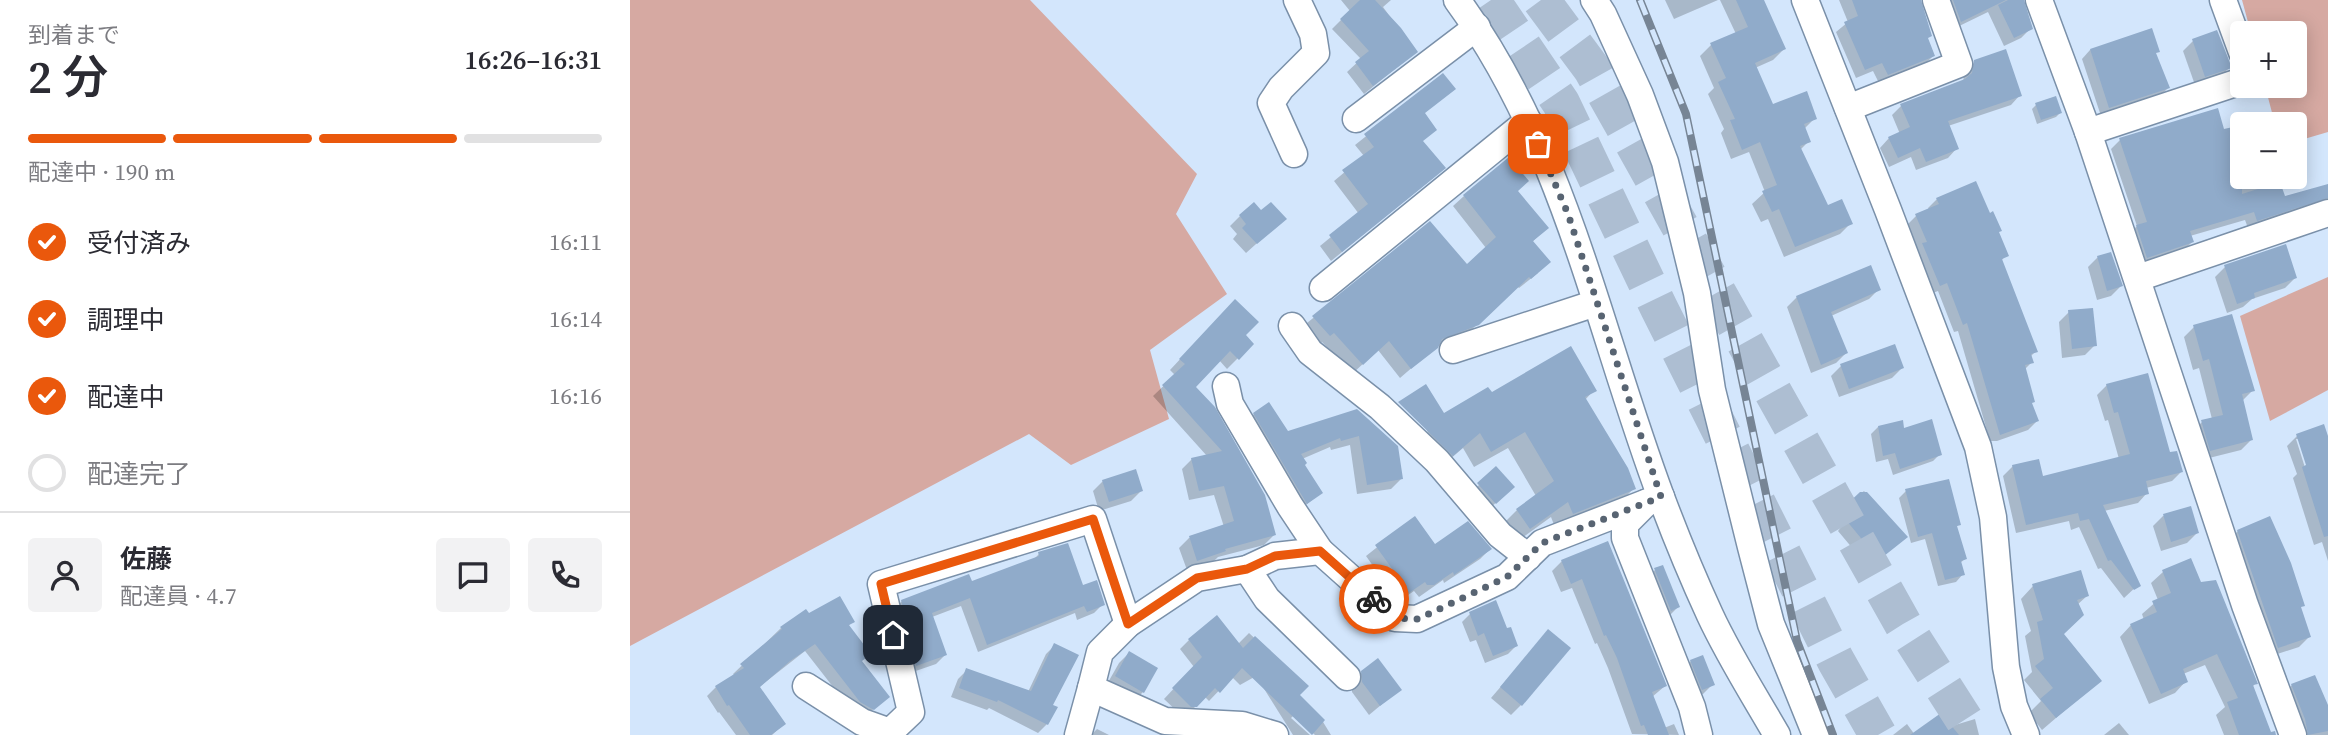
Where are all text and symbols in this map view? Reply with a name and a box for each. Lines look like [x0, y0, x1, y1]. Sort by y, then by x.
text: 到着まで [28, 19, 120, 51]
map controls [2230, 21, 2307, 189]
button: + [2230, 21, 2307, 98]
text: 16:26–16:31 [465, 42, 602, 78]
text: 2 分 [28, 45, 108, 108]
button: − [2230, 112, 2307, 189]
pin [1508, 114, 1568, 174]
icon: bag [1519, 125, 1557, 163]
text: 配達中 · 190 m [28, 156, 175, 188]
icon: check [28, 223, 66, 261]
text: 受付済み [87, 225, 191, 261]
text: 16:11 [549, 226, 602, 258]
icon: check [28, 300, 66, 338]
text: 調理中 [87, 302, 165, 338]
text: 16:14 [549, 303, 602, 335]
icon: check [28, 377, 66, 415]
text: 配達中 [87, 379, 165, 415]
text: 16:16 [549, 380, 602, 412]
text: 配達完了 [87, 456, 191, 492]
button: person [28, 538, 102, 612]
button: chat [436, 538, 510, 612]
button: phone [528, 538, 602, 612]
text: 佐藤 [120, 541, 172, 577]
courier [1339, 564, 1409, 634]
text: 配達員 · 4.7 [120, 580, 237, 612]
icon: bike [1355, 580, 1393, 618]
pin [863, 605, 923, 665]
icon: home [874, 616, 912, 654]

